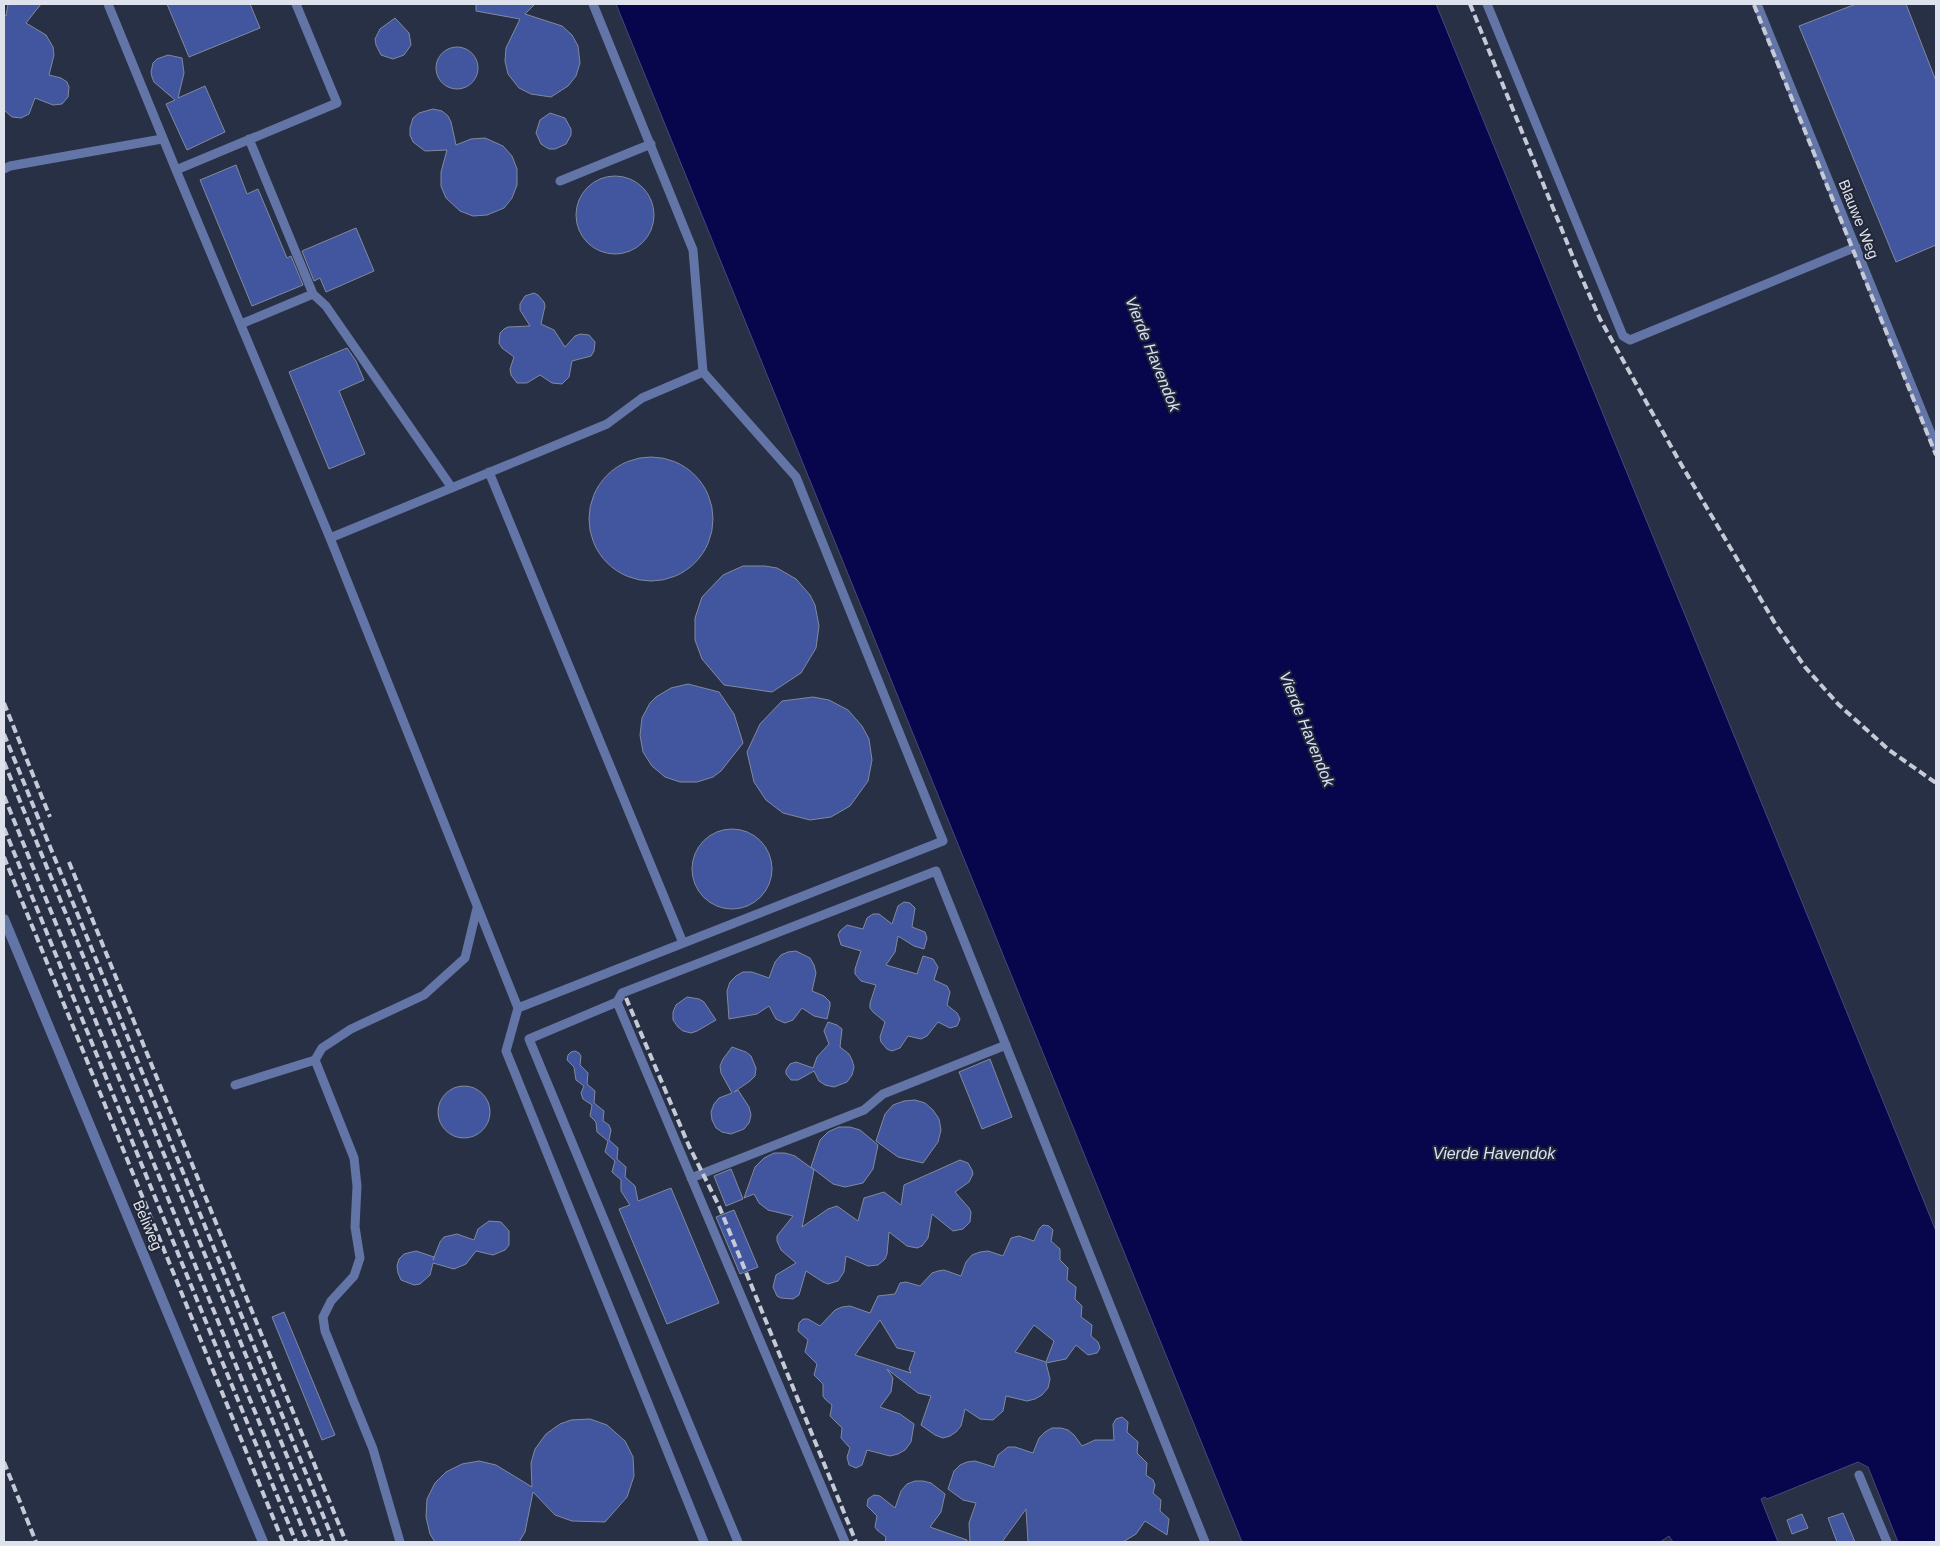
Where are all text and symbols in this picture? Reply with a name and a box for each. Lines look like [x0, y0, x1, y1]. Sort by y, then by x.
street label: Blauwe Weg [1835, 177, 1883, 261]
water label: Vierde Havendok [1122, 294, 1184, 415]
water label: Vierde Havendok [1276, 669, 1338, 790]
water label: Vierde Havendok [1433, 1145, 1556, 1162]
street label: Beliweg [130, 1198, 166, 1252]

